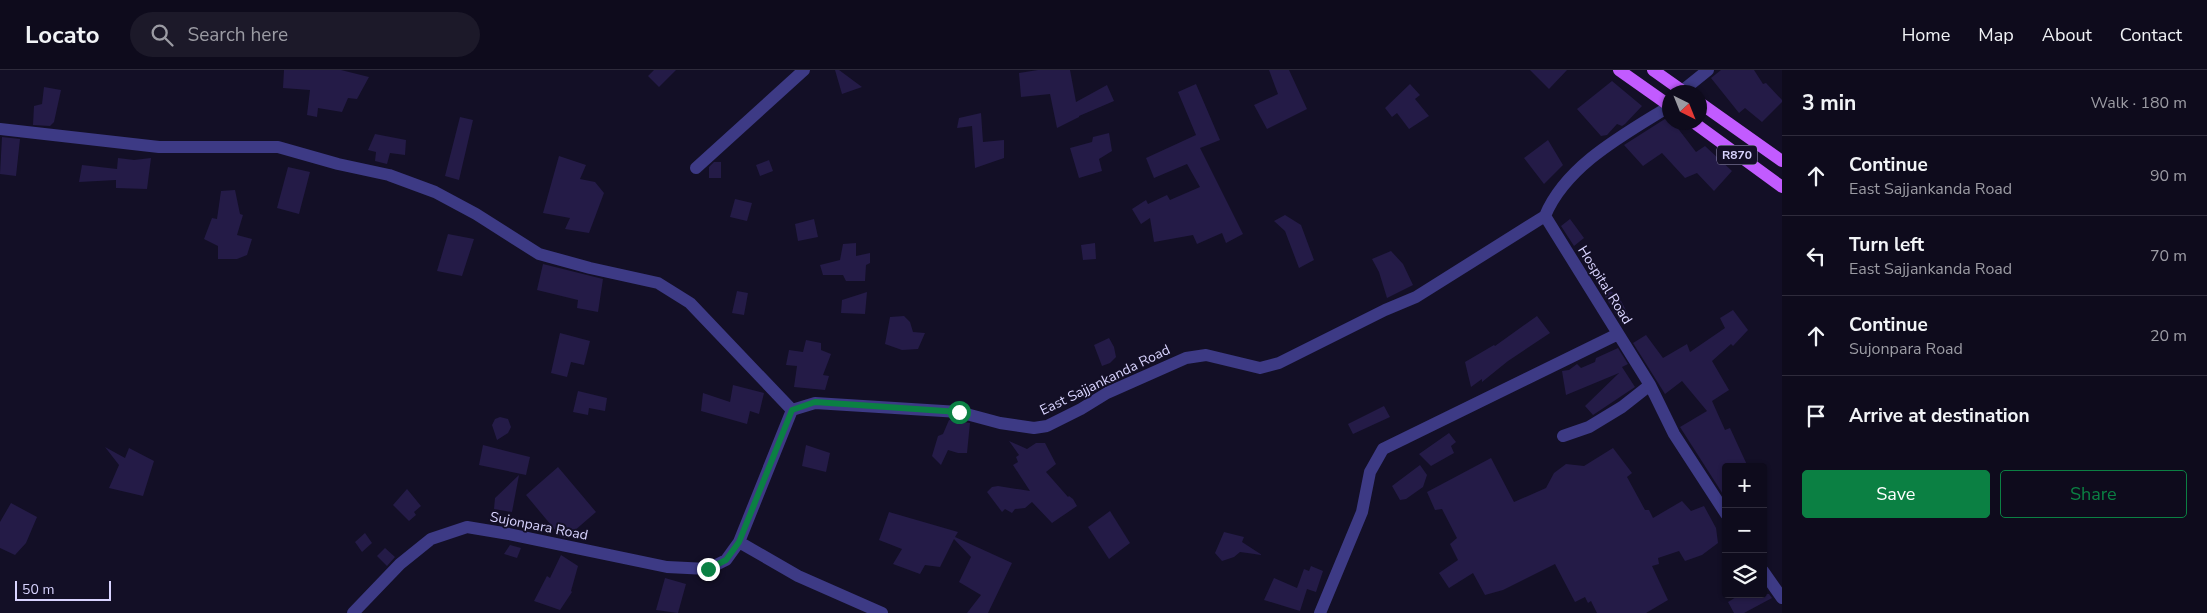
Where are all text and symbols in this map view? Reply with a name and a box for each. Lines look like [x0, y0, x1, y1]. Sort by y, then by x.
search box [130, 12, 480, 57]
text: Locato [25, 19, 100, 51]
icon: search [148, 21, 176, 49]
text: Search here [188, 22, 288, 48]
text: Home [1902, 23, 1950, 47]
text: Map [1978, 23, 2014, 47]
text: About [2042, 23, 2092, 47]
text: Contact [2120, 23, 2182, 47]
north arrow [1662, 85, 1707, 130]
text: 3 min [1802, 89, 1856, 117]
text: Walk · 180 m [2091, 92, 2187, 114]
road number: R870 [1717, 146, 1757, 164]
text: Continue [1849, 152, 1928, 178]
icon: ahead [1802, 162, 1830, 190]
text: 90 m [2150, 165, 2187, 187]
text: East Sajjankanda Road [1849, 178, 2012, 200]
text: Turn left [1849, 232, 1924, 258]
street label: Hospital Road [1573, 242, 1637, 328]
icon: left [1802, 242, 1830, 270]
text: 70 m [2150, 245, 2187, 267]
text: East Sajjankanda Road [1849, 258, 2012, 280]
text: Continue [1849, 312, 1928, 338]
icon: ahead [1802, 322, 1830, 350]
text: 20 m [2150, 325, 2187, 347]
text: Sujonpara Road [1849, 338, 1963, 360]
street label: East Sajjankanda Road [1037, 340, 1173, 420]
route start [948, 401, 971, 424]
icon: arrive [1802, 402, 1830, 430]
text: Arrive at destination [1849, 403, 2030, 429]
map controls [1722, 463, 1767, 598]
button: + [1722, 463, 1767, 508]
button: Save [1802, 470, 1990, 518]
button: Share [2000, 470, 2187, 518]
street label: Sujonpara Road [488, 507, 590, 545]
button: − [1722, 508, 1767, 553]
button: layers [1722, 553, 1767, 598]
route end [697, 558, 720, 581]
scale bar [15, 578, 111, 601]
text: 50 m [22, 580, 54, 599]

